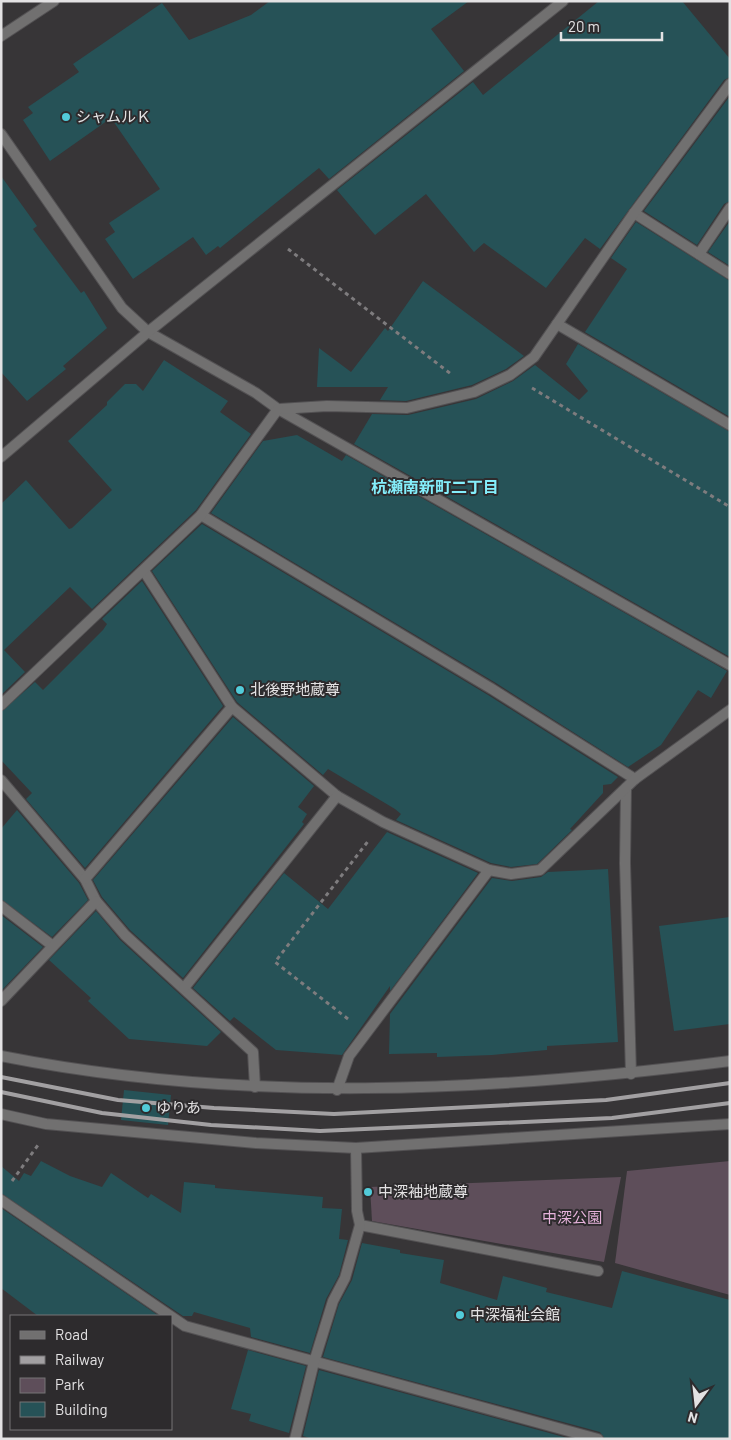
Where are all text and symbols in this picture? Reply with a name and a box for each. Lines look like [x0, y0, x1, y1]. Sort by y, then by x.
scale bar [561, 10, 662, 42]
text: 20 m [568, 17, 600, 35]
place label: シャムルＫ [76, 107, 151, 125]
marker: シャムルＫ [60, 111, 72, 123]
district label: 杭瀬南新町二丁目 [371, 477, 499, 496]
place label: 北後野地蔵尊 [250, 680, 340, 698]
marker: 北後野地蔵尊 [234, 684, 246, 696]
place label: ゆりあ [156, 1098, 201, 1116]
marker: ゆりあ [140, 1102, 152, 1114]
place label: 中深袖地蔵尊 [378, 1182, 468, 1200]
marker: 中深袖地蔵尊 [362, 1186, 374, 1198]
park label: 中深公園 [542, 1208, 602, 1226]
place label: 中深福祉会館 [470, 1305, 560, 1323]
marker: 中深福祉会館 [454, 1309, 466, 1321]
legend [10, 1315, 172, 1430]
text: Road [55, 1325, 88, 1343]
text: Railway [55, 1350, 104, 1368]
text: Park [55, 1375, 85, 1393]
north arrow [671, 1380, 721, 1430]
text: Building [55, 1400, 108, 1418]
text: N [686, 1409, 699, 1427]

